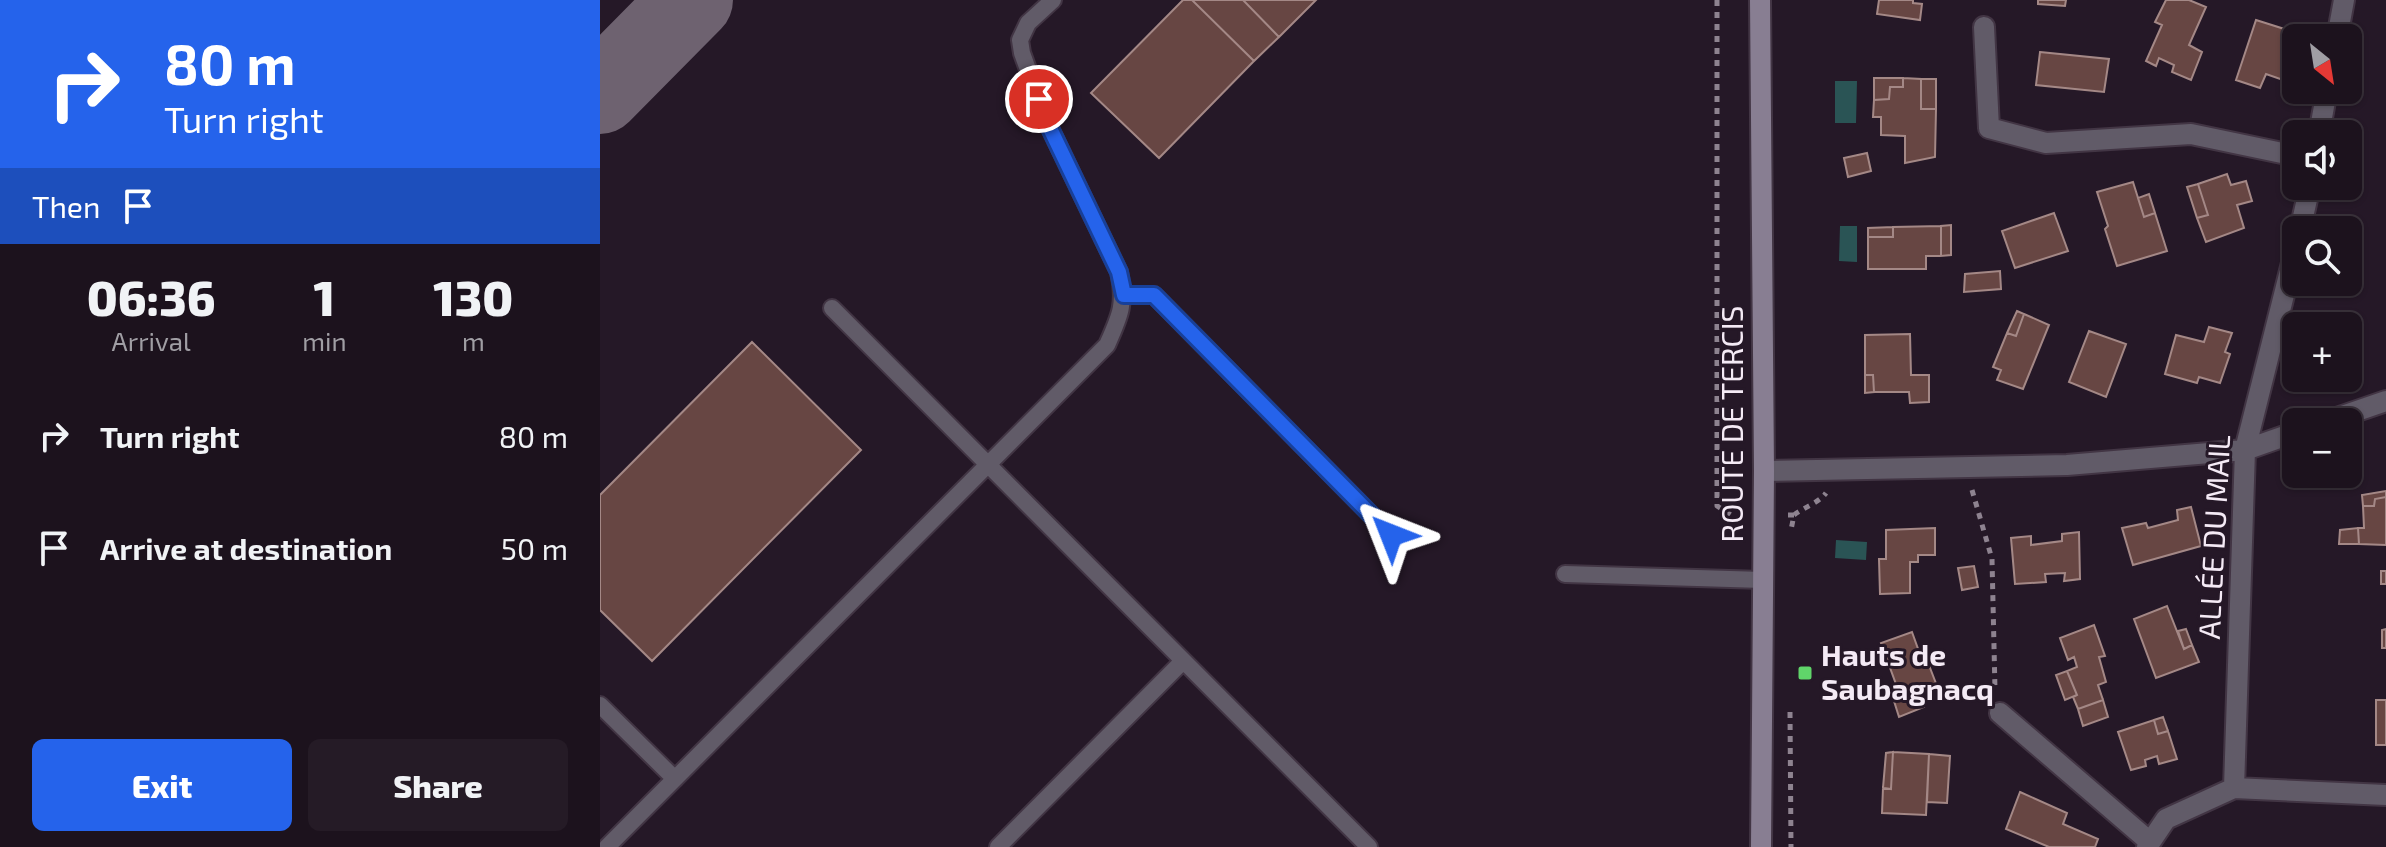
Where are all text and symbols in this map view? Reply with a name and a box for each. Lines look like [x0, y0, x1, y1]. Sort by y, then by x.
north arrow [2282, 24, 2362, 104]
map controls [2282, 24, 2362, 488]
text: 80 m [164, 29, 296, 96]
icon: right [32, 32, 136, 136]
pin [1005, 65, 1073, 133]
icon: arrive [1017, 77, 1061, 121]
text: Turn right [164, 97, 324, 140]
button: sound [2282, 120, 2362, 200]
icon: arrive [116, 184, 160, 228]
text: Then [32, 188, 100, 224]
button: search [2282, 216, 2362, 296]
text: 06:36 [87, 268, 216, 326]
text: 1 [314, 268, 335, 326]
text: 130 [433, 268, 513, 326]
street label: ROUTE DE TERCIS [1713, 306, 1749, 542]
button: + [2282, 312, 2362, 392]
text: Arrival [112, 325, 191, 356]
text: min [302, 325, 347, 356]
text: m [462, 325, 485, 356]
button: − [2282, 408, 2362, 488]
icon: right [32, 414, 76, 458]
text: Turn right [100, 418, 240, 454]
text: 80 m [499, 418, 568, 454]
street label: ALLÉE DU MAIL [2190, 434, 2236, 640]
position arrow [1349, 493, 1433, 577]
icon: arrive [32, 526, 76, 570]
text: Arrive at destination [100, 530, 392, 566]
text: 50 m [501, 530, 568, 566]
place label: Hauts de Saubagnacq [1821, 636, 1994, 706]
marker: Hauts de Saubagnacq [1796, 664, 1814, 682]
button: Exit [32, 739, 292, 831]
button: Share [308, 739, 568, 831]

